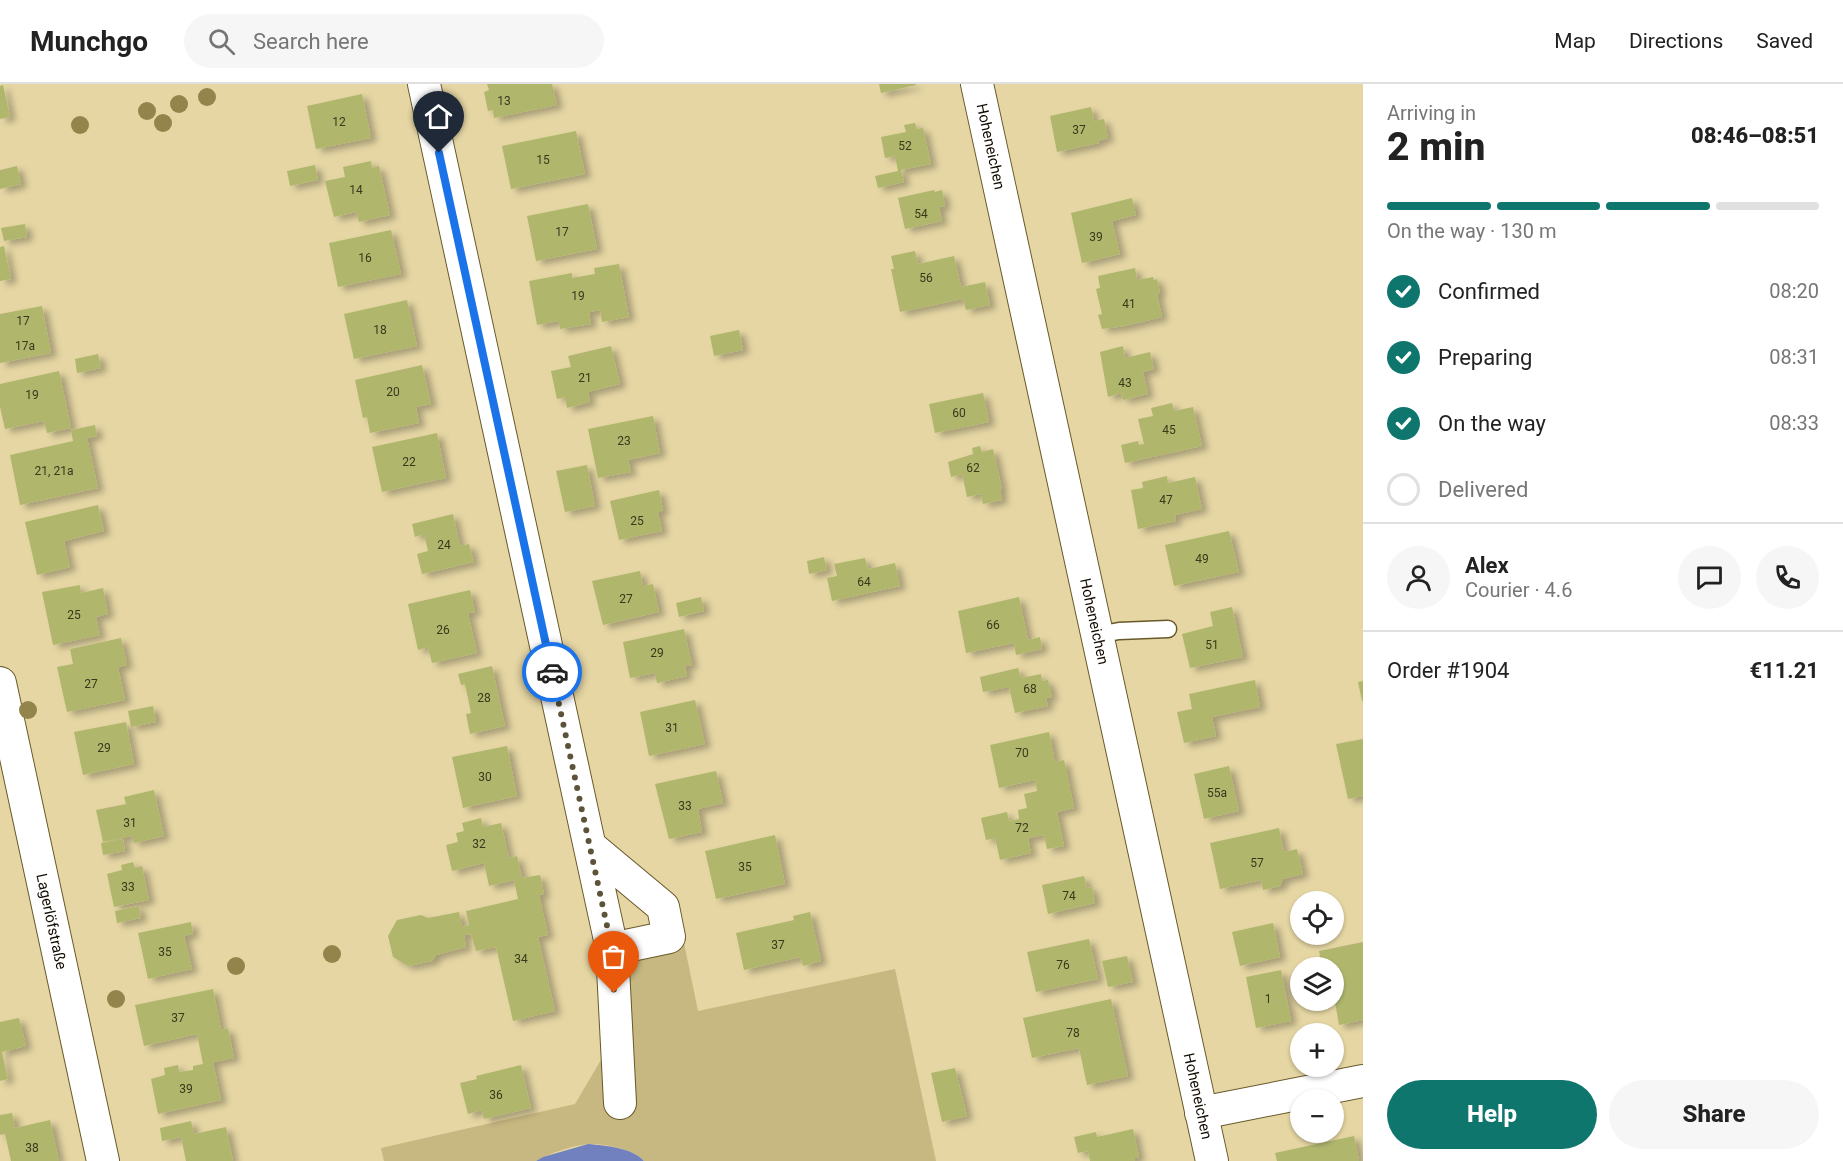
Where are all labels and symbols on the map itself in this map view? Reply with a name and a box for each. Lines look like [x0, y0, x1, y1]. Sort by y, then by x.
pin [413, 91, 464, 153]
house number: 13 [497, 94, 511, 108]
street label: Hoheneichen [972, 102, 1009, 191]
house number: 12 [332, 115, 346, 129]
house number: 37 [1072, 123, 1086, 137]
house number: 52 [898, 139, 912, 153]
house number: 15 [536, 153, 550, 167]
house number: 14 [349, 183, 363, 197]
house number: 54 [914, 207, 928, 221]
house number: 17 [555, 225, 569, 239]
house number: 39 [1089, 230, 1103, 244]
house number: 16 [358, 251, 372, 265]
house number: 56 [919, 271, 933, 285]
house number: 19 [571, 289, 585, 303]
house number: 41 [1122, 297, 1136, 311]
house number: 17 [16, 314, 30, 328]
house number: 18 [373, 323, 387, 337]
house number: 17a [15, 339, 35, 353]
house number: 21 [578, 371, 592, 385]
house number: 43 [1118, 376, 1132, 390]
house number: 20 [386, 385, 400, 399]
house number: 19 [25, 388, 39, 402]
house number: 60 [952, 406, 966, 420]
house number: 45 [1162, 423, 1176, 437]
house number: 23 [617, 434, 631, 448]
house number: 22 [402, 455, 416, 469]
house number: 62 [966, 461, 980, 475]
house number: 21, 21a [35, 464, 73, 478]
house number: 47 [1159, 493, 1173, 507]
house number: 25 [630, 514, 644, 528]
house number: 24 [437, 538, 451, 552]
house number: 49 [1195, 552, 1209, 566]
house number: 64 [857, 575, 871, 589]
street label: Hoheneichen [1076, 577, 1112, 666]
house number: 27 [619, 592, 633, 606]
house number: 25 [67, 608, 81, 622]
house number: 66 [986, 618, 1000, 632]
house number: 26 [436, 623, 450, 637]
house number: 51 [1205, 638, 1219, 652]
courier [522, 642, 582, 702]
house number: 29 [650, 646, 664, 660]
house number: 27 [84, 677, 98, 691]
house number: 68 [1023, 682, 1037, 696]
house number: 28 [477, 691, 491, 705]
house number: 31 [665, 721, 679, 735]
house number: 29 [97, 741, 111, 755]
house number: 70 [1015, 746, 1029, 760]
house number: 30 [478, 770, 492, 784]
house number: 55a [1207, 786, 1227, 800]
house number: 33 [678, 799, 692, 813]
house number: 31 [123, 816, 137, 830]
house number: 72 [1015, 821, 1029, 835]
house number: 32 [472, 837, 486, 851]
house number: 57 [1250, 856, 1264, 870]
house number: 35 [738, 860, 752, 874]
street label: Lagerlöfstraße [32, 872, 70, 971]
house number: 33 [121, 880, 135, 894]
house number: 74 [1062, 889, 1076, 903]
pin [588, 931, 639, 993]
house number: 37 [771, 938, 785, 952]
house number: 35 [158, 945, 172, 959]
house number: 34 [514, 952, 528, 966]
house number: 76 [1056, 958, 1070, 972]
house number: 1 [1265, 992, 1271, 1006]
house number: 37 [171, 1011, 185, 1025]
house number: 78 [1066, 1026, 1080, 1040]
street label: Hoheneichen [1180, 1051, 1216, 1141]
house number: 39 [179, 1082, 193, 1096]
house number: 36 [489, 1088, 503, 1102]
house number: 38 [25, 1141, 39, 1155]

